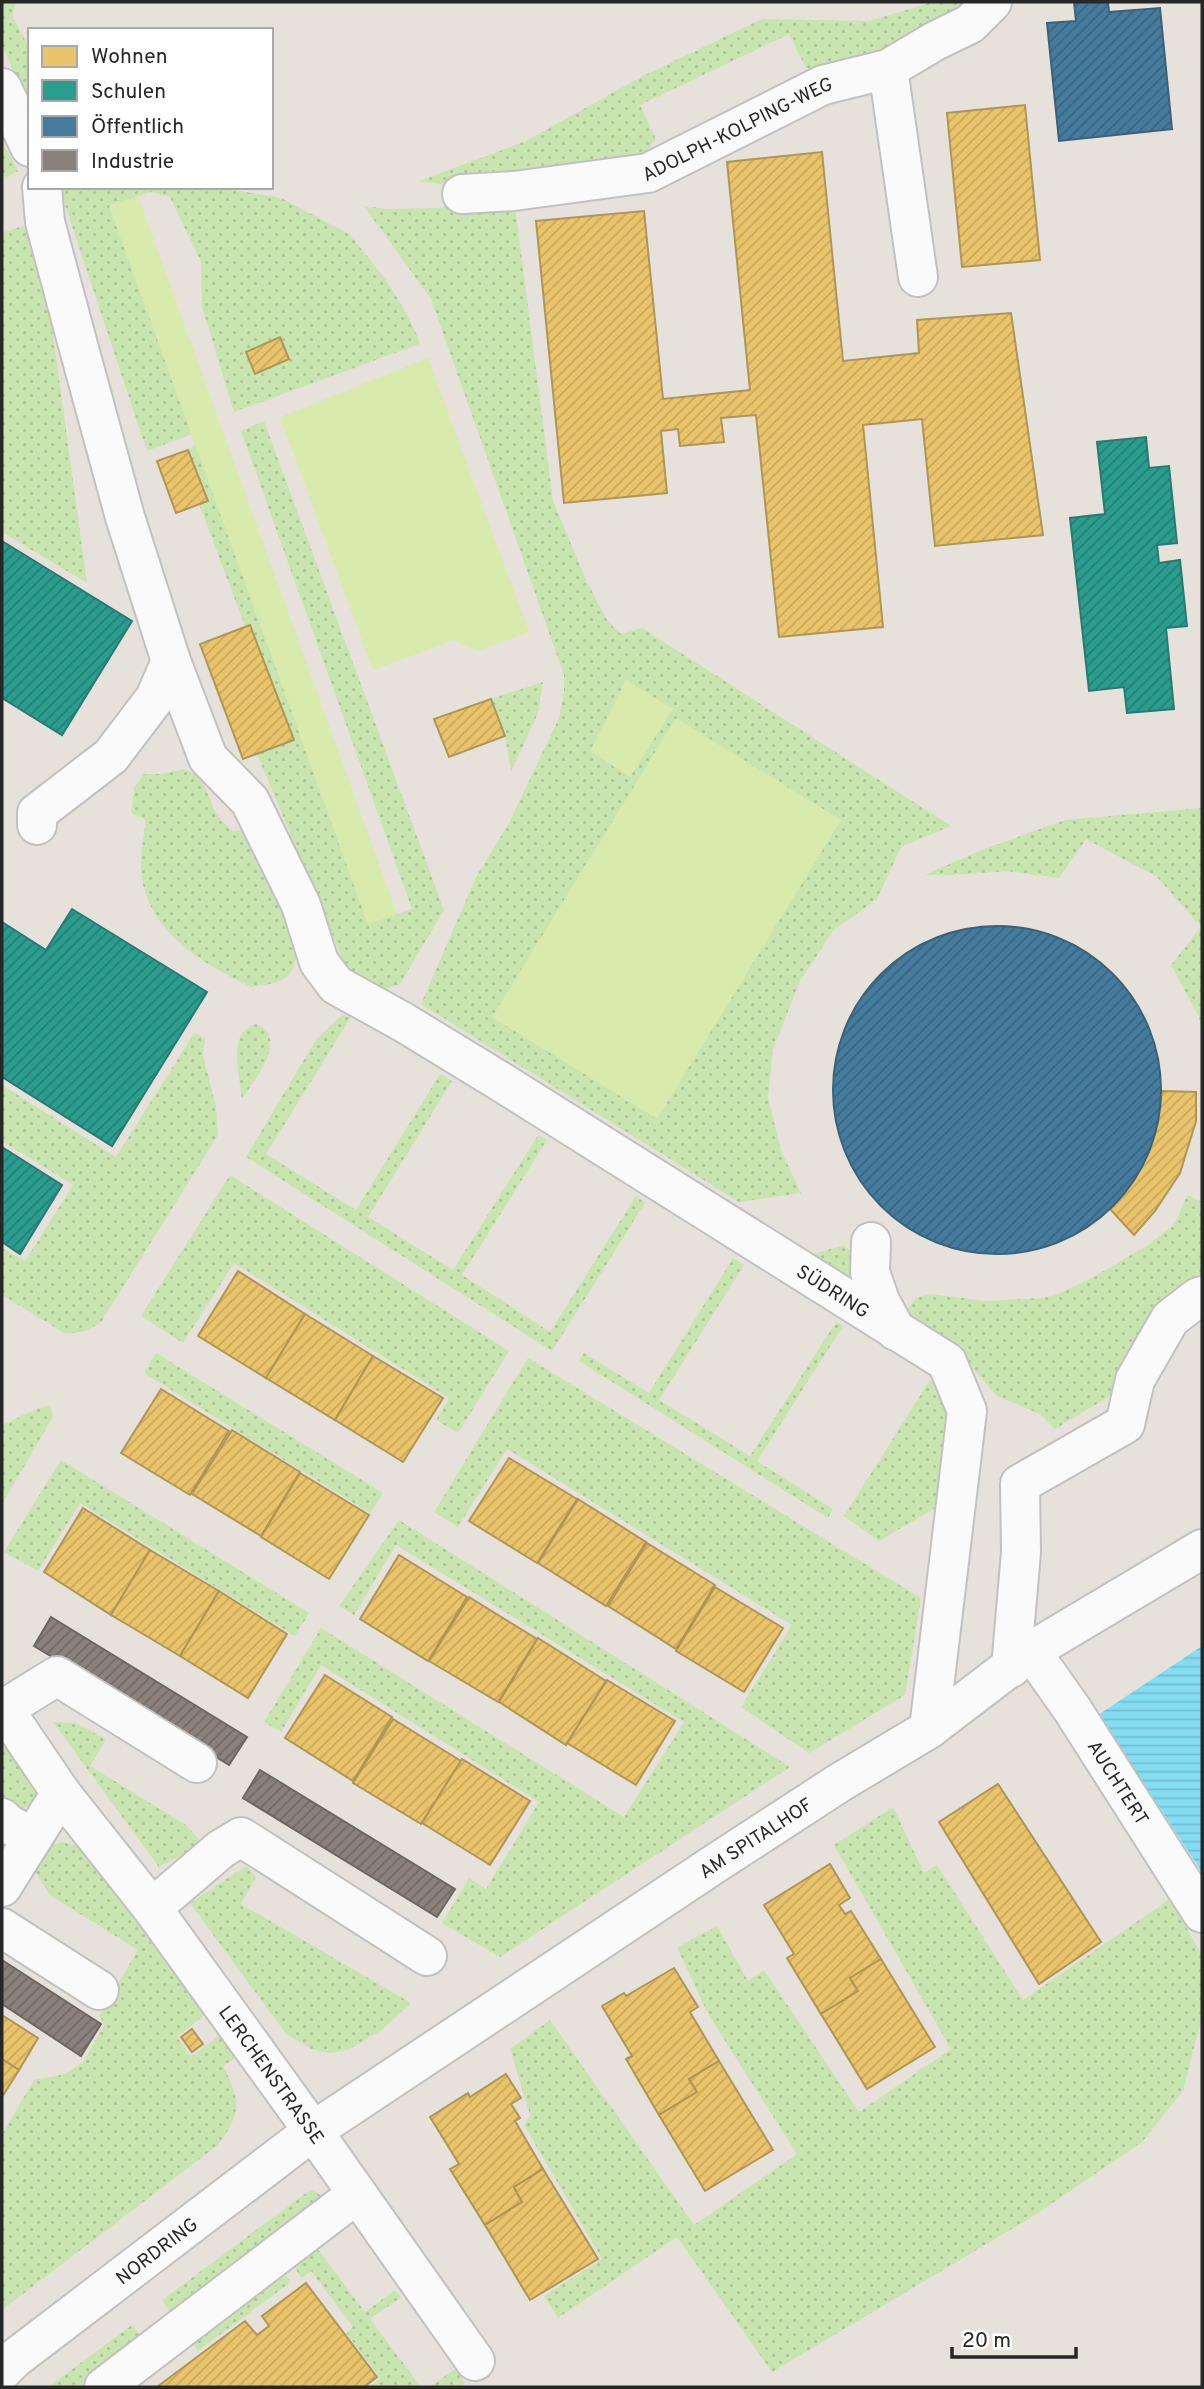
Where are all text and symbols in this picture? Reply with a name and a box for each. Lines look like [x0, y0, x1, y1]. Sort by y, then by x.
legend [28, 28, 273, 189]
text: Wohnen [91, 44, 168, 71]
street label: ADOLPH-KOLPING-WEG [639, 73, 835, 188]
text: Schulen [91, 79, 166, 106]
text: Öffentlich [91, 114, 184, 141]
text: Industrie [91, 149, 174, 176]
street label: SÜDRING [791, 1260, 873, 1324]
street label: AUCHTERT [1081, 1736, 1153, 1830]
street label: AM SPITALHOF [695, 1793, 818, 1885]
street label: LERCHENSTRASSE [212, 2002, 329, 2150]
street label: NORDRING [112, 2213, 203, 2291]
scale bar [952, 2316, 1076, 2360]
text: 20 m [962, 2328, 1011, 2355]

